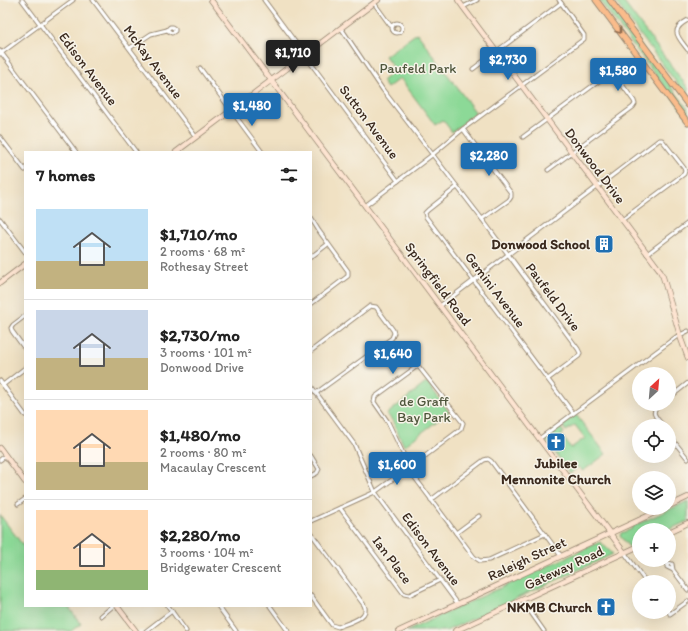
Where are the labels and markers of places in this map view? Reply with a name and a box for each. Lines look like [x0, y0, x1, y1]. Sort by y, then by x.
pin: $1,710 [260, 40, 326, 74]
pin: $2,730 [475, 47, 541, 81]
pin: $1,580 [585, 58, 651, 92]
pin: $1,480 [219, 93, 285, 127]
pin: $2,280 [456, 143, 522, 177]
building icon: Donwood School [593, 233, 615, 255]
place label: Donwood School [491, 236, 591, 253]
pin: $1,640 [360, 341, 426, 375]
church icon: Jubilee Mennonite Church [545, 431, 567, 453]
pin: $1,600 [364, 452, 430, 486]
place label: Jubilee Mennonite Church [501, 455, 612, 488]
church icon: NKMB Church [595, 596, 617, 618]
place label: NKMB Church [507, 599, 592, 616]

